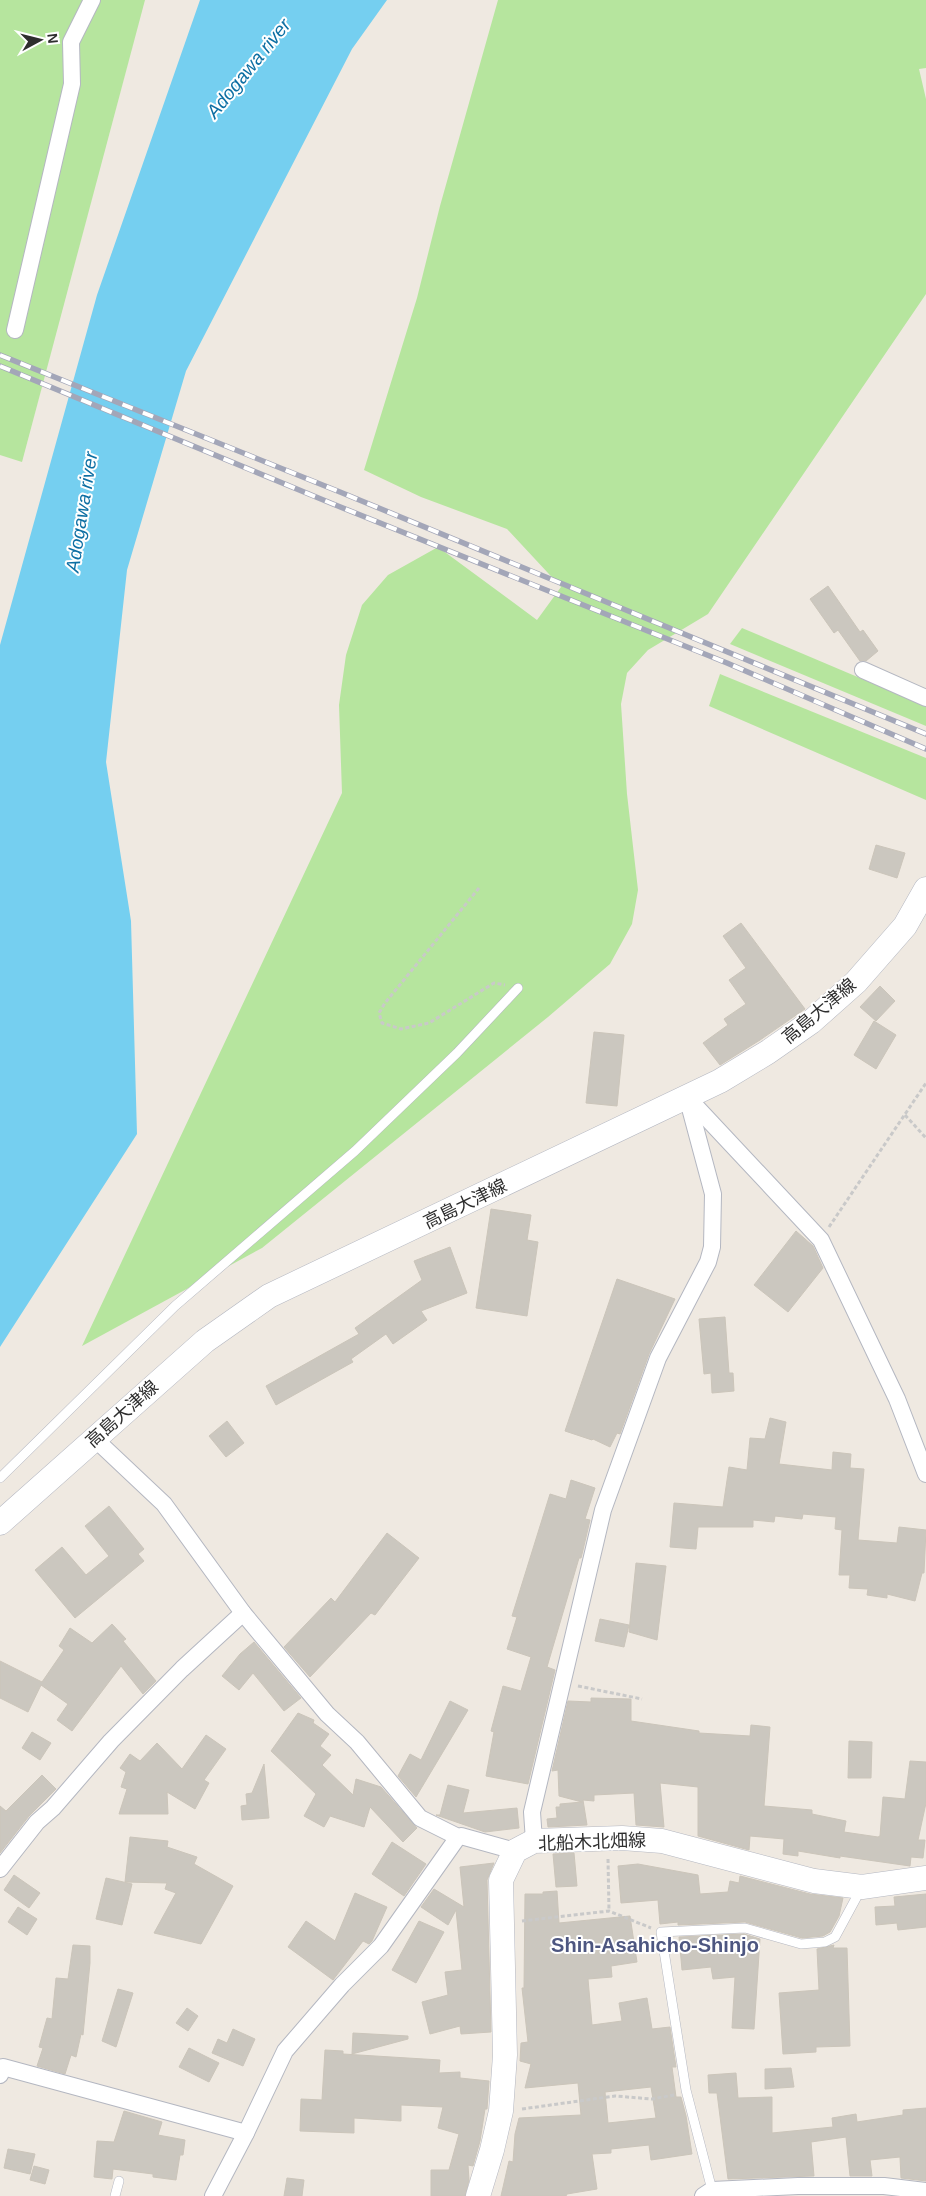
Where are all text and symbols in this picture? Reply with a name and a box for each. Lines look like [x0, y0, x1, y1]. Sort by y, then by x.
water label: Adogawa river [201, 14, 295, 123]
north arrow [15, 15, 65, 65]
text: N [44, 32, 61, 44]
water label: Adogawa river [61, 450, 101, 575]
street label: 高島大津線 [778, 974, 860, 1048]
street label: 高島大津線 [420, 1175, 510, 1233]
street label: 高島大津線 [82, 1376, 162, 1452]
street label: 北船木北畑線 [538, 1830, 646, 1854]
district label: Shin-Asahicho-Shinjo [551, 1934, 759, 1956]

